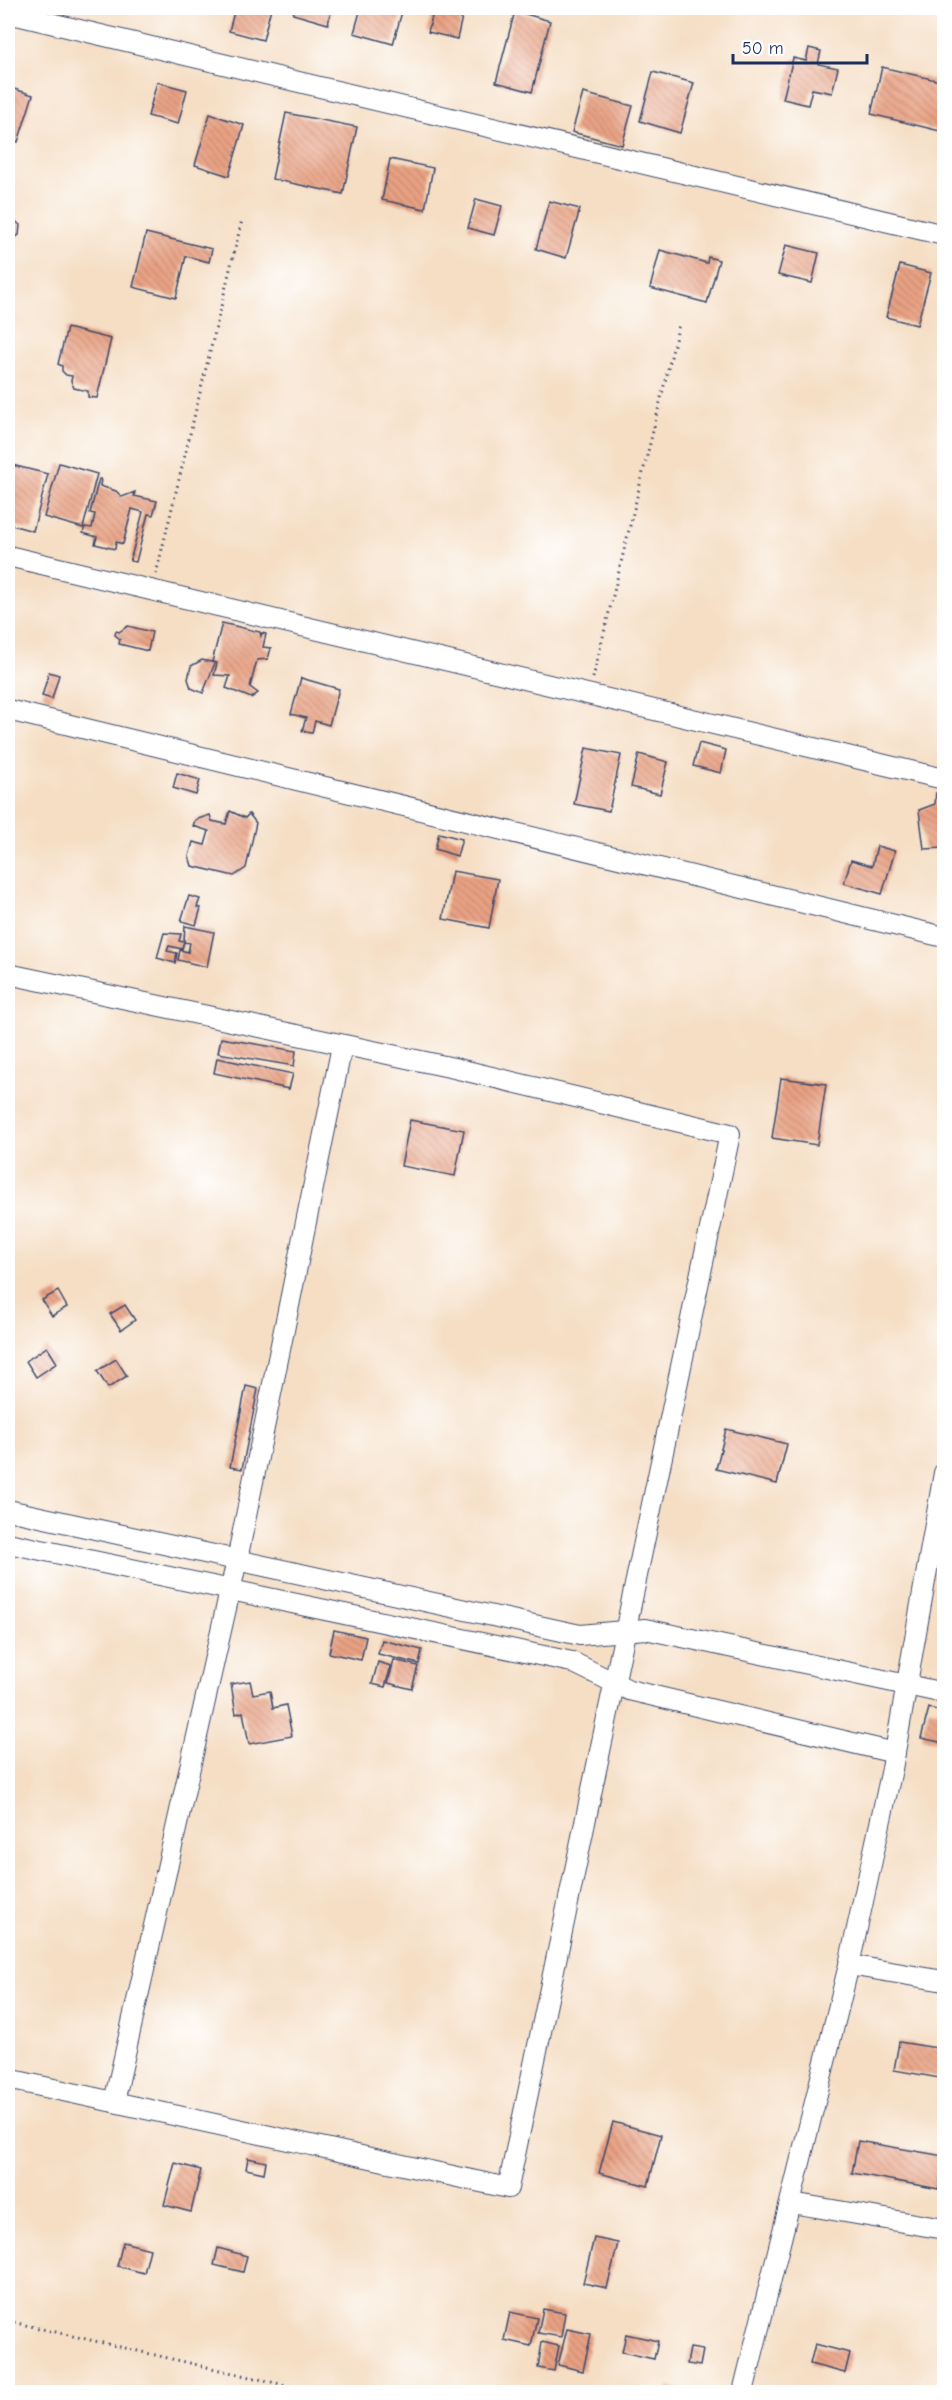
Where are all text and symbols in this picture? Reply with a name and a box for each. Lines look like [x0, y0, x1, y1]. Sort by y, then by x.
scale bar [733, 27, 866, 65]
text: 50 m [742, 38, 784, 59]

